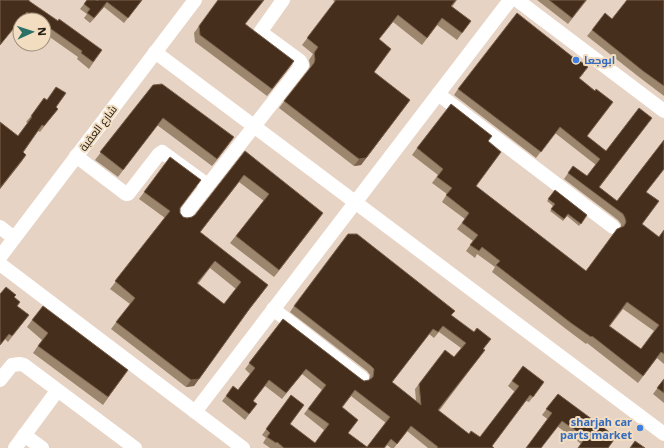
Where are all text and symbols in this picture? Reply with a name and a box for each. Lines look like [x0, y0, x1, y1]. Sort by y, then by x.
north arrow [12, 12, 52, 52]
text: N [35, 27, 50, 36]
place label: ابوجعا [584, 52, 615, 68]
marker: ابوجعا [571, 55, 581, 65]
street label: شارع العقبة [75, 102, 121, 154]
place label: sharjah car parts market [560, 414, 632, 442]
marker: sharjah car parts market [635, 423, 645, 433]

